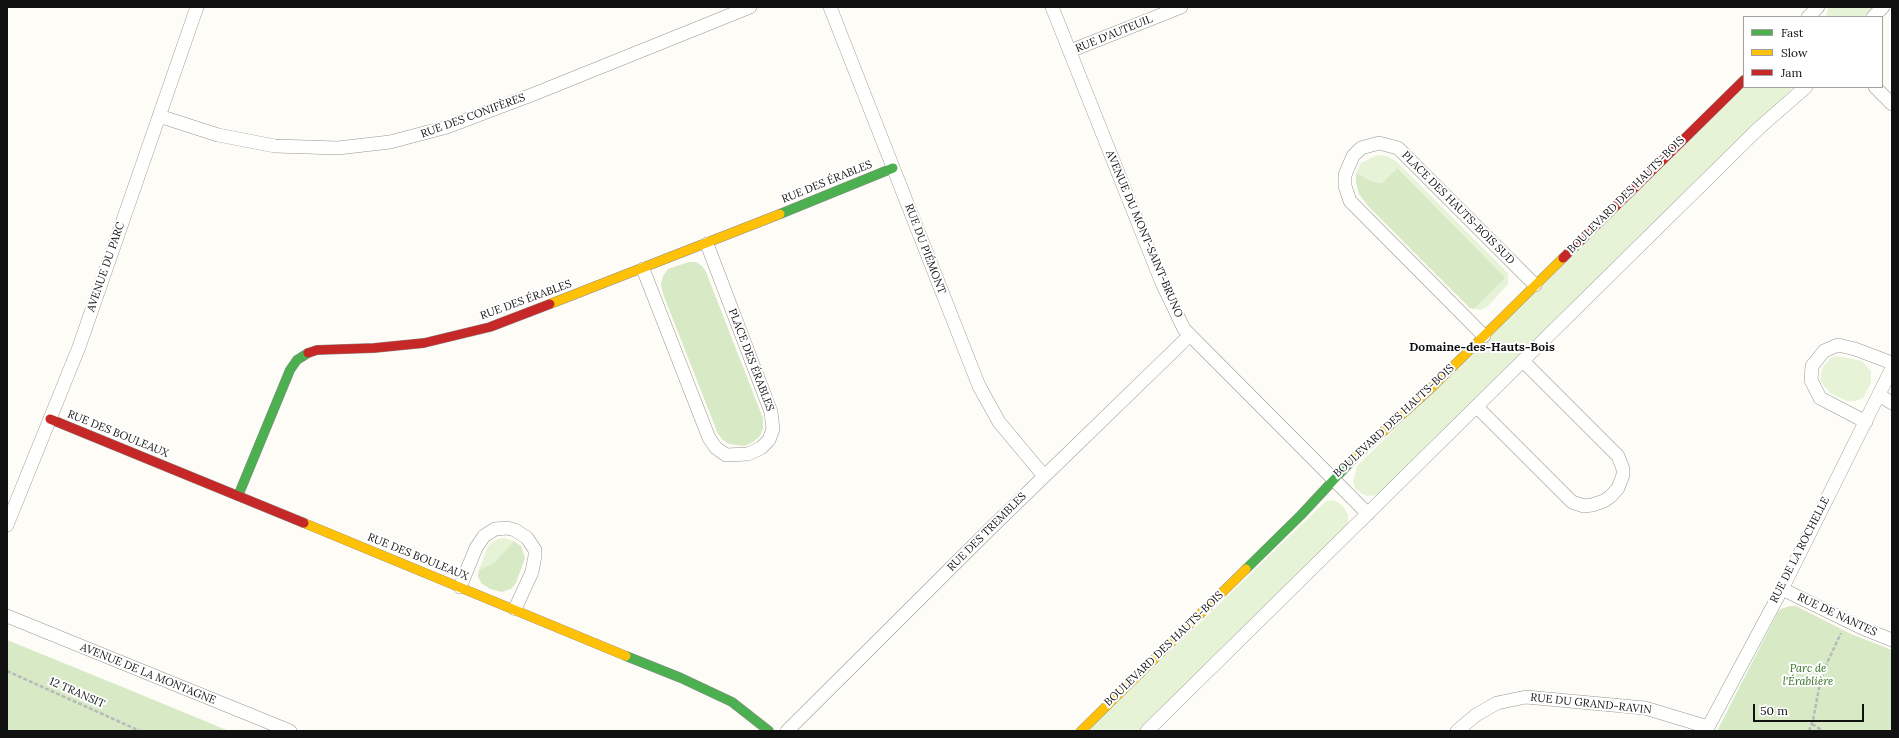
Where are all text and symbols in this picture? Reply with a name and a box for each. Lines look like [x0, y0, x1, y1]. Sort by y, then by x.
street label: RUE D'AUTEUIL [1074, 13, 1154, 55]
legend [1743, 16, 1883, 88]
text: Fast [1781, 25, 1804, 40]
text: Slow [1781, 45, 1808, 60]
text: Jam [1781, 65, 1802, 80]
street label: RUE DES CONIFÈRES [419, 91, 527, 141]
street label: BOULEVARD DES HAUTS-BOIS [1565, 134, 1687, 256]
street label: AVENUE DU MONT-SAINT-BRUNO [1103, 148, 1185, 320]
street label: PLACE DES HAUTS-BOIS SUD [1399, 149, 1517, 267]
street label: RUE DES ÉRABLES [780, 158, 874, 206]
street label: RUE DU PIÉMONT [902, 202, 948, 296]
street label: AVENUE DU PARC [84, 220, 128, 314]
street label: RUE DES ÉRABLES [479, 277, 573, 323]
street label: PLACE DES ÉRABLES [725, 307, 777, 413]
district label: Domaine-des-Hauts-Bois [1409, 341, 1555, 355]
street label: BOULEVARD DES HAUTS-BOIS [1331, 362, 1457, 480]
street label: RUE DES BOULEAUX [65, 408, 171, 460]
street label: RUE DES TREMBLES [945, 490, 1029, 574]
street label: RUE DE LA ROCHELLE [1767, 495, 1833, 605]
street label: RUE DES BOULEAUX [365, 531, 471, 583]
street label: BOULEVARD DES HAUTS-BOIS [1102, 589, 1226, 709]
street label: RUE DE NANTES [1795, 591, 1879, 639]
street label: AVENUE DE LA MONTAGNE [78, 641, 218, 707]
park label: Parc de l'Érablière [1783, 662, 1833, 688]
street label: 12 TRANSIT [47, 675, 107, 711]
street label: RUE DU GRAND-RAVIN [1530, 691, 1652, 717]
scale bar [1755, 696, 1866, 722]
text: 50 m [1760, 703, 1788, 718]

